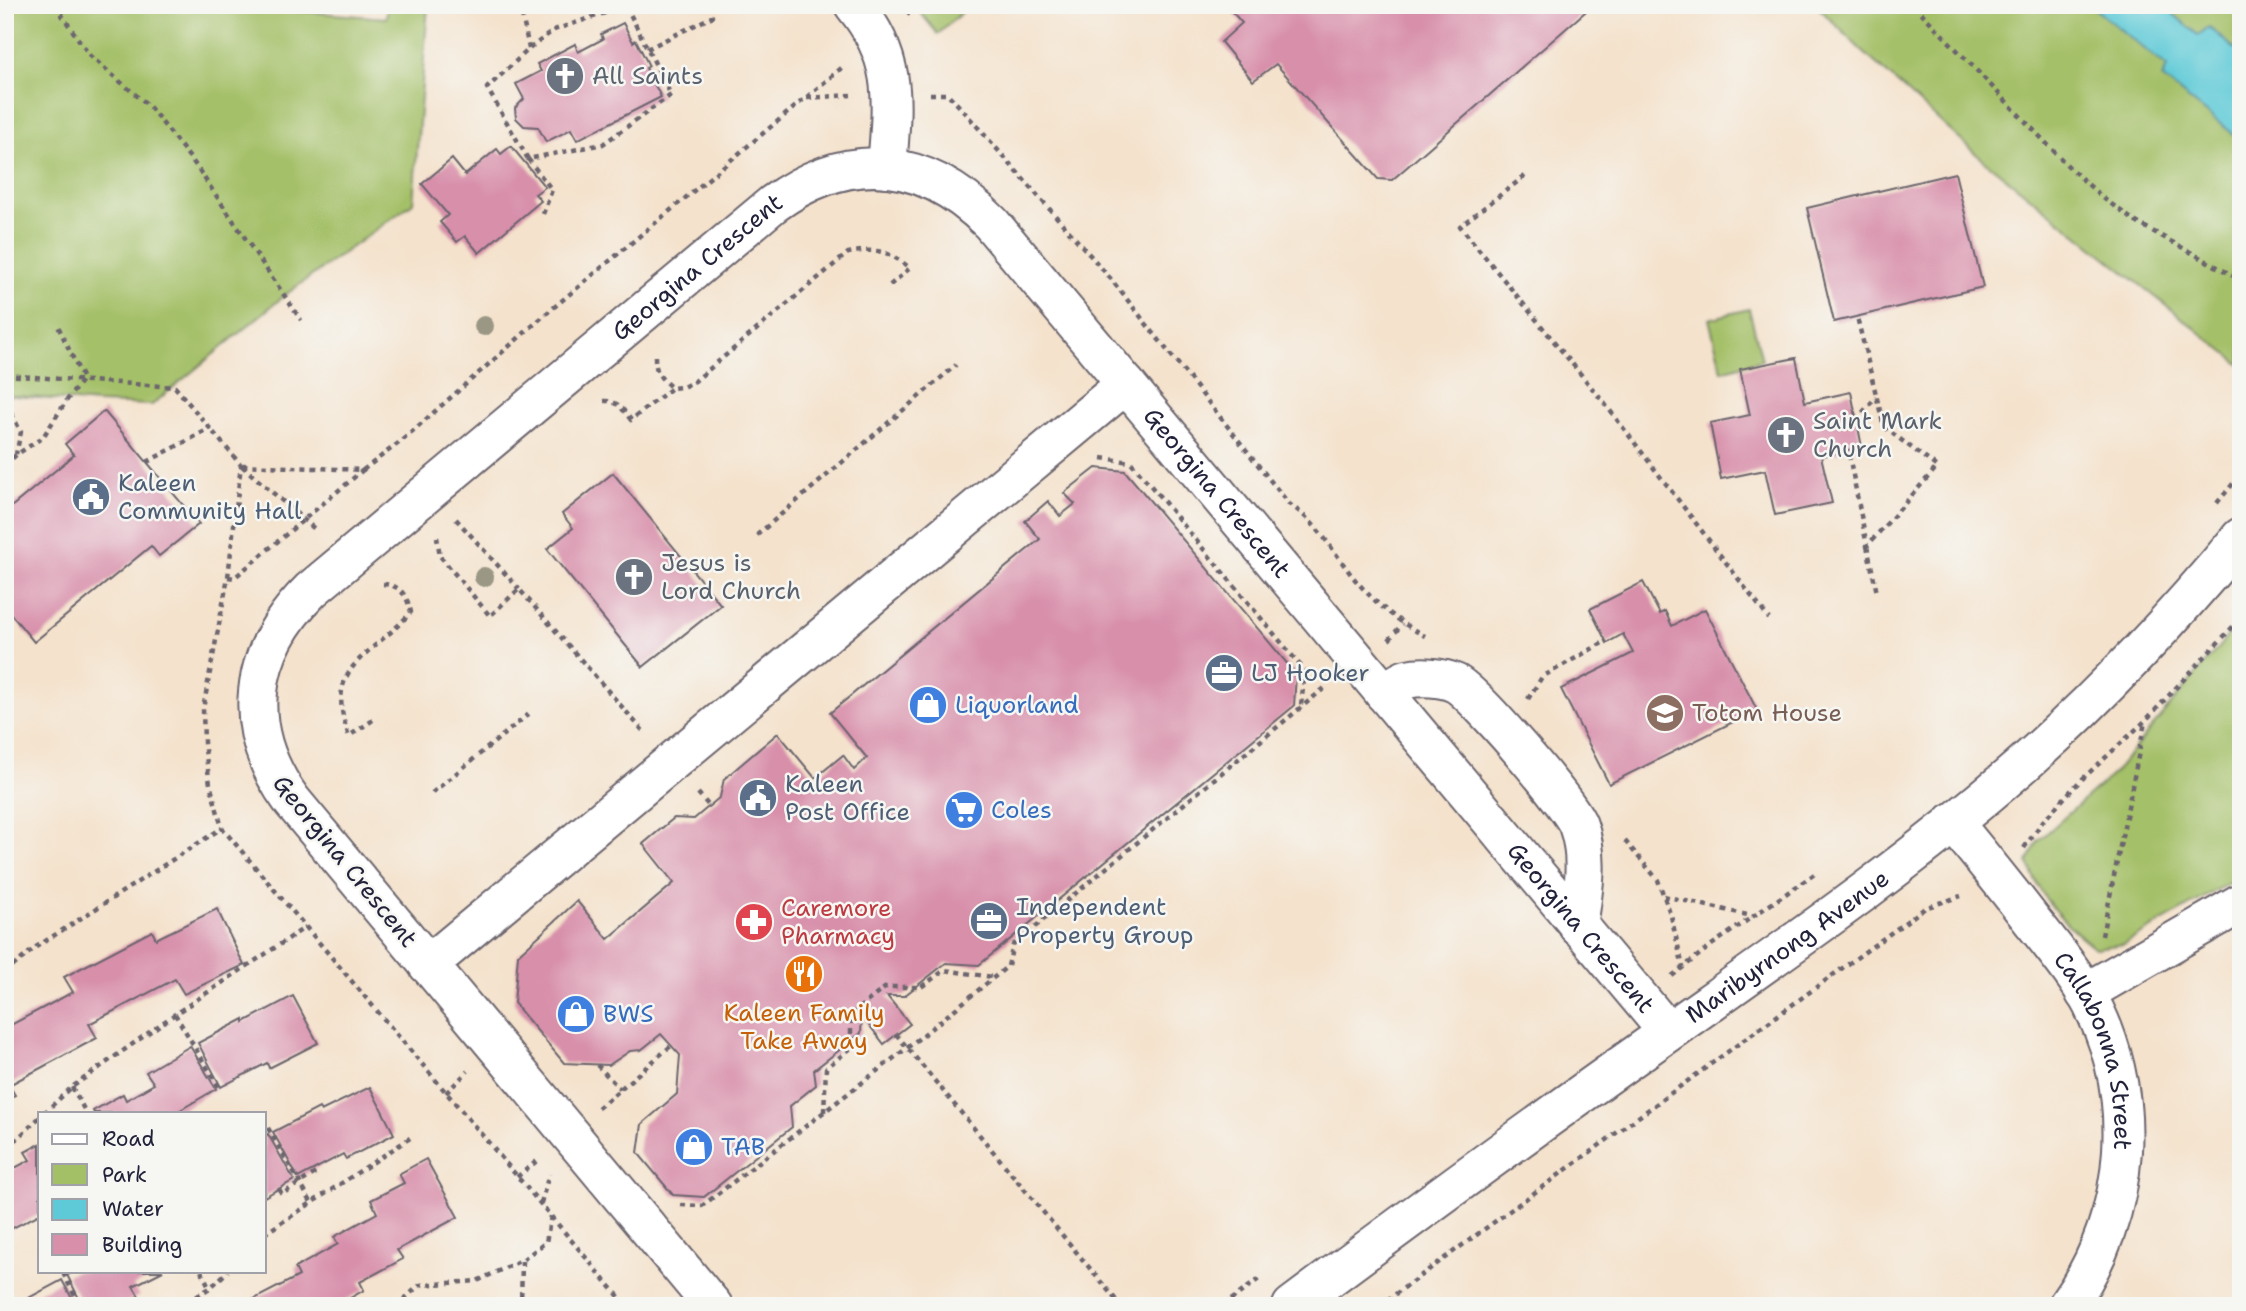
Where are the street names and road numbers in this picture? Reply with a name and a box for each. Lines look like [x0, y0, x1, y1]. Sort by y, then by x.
street label: Georgina Crescent [605, 186, 789, 348]
street label: Georgina Crescent [1136, 401, 1298, 585]
street label: Georgina Crescent [265, 768, 425, 954]
street label: Georgina Crescent [1500, 836, 1662, 1020]
street label: Maribyrnong Avenue [1679, 862, 1896, 1031]
street label: Callabonna Street [2046, 945, 2139, 1151]

